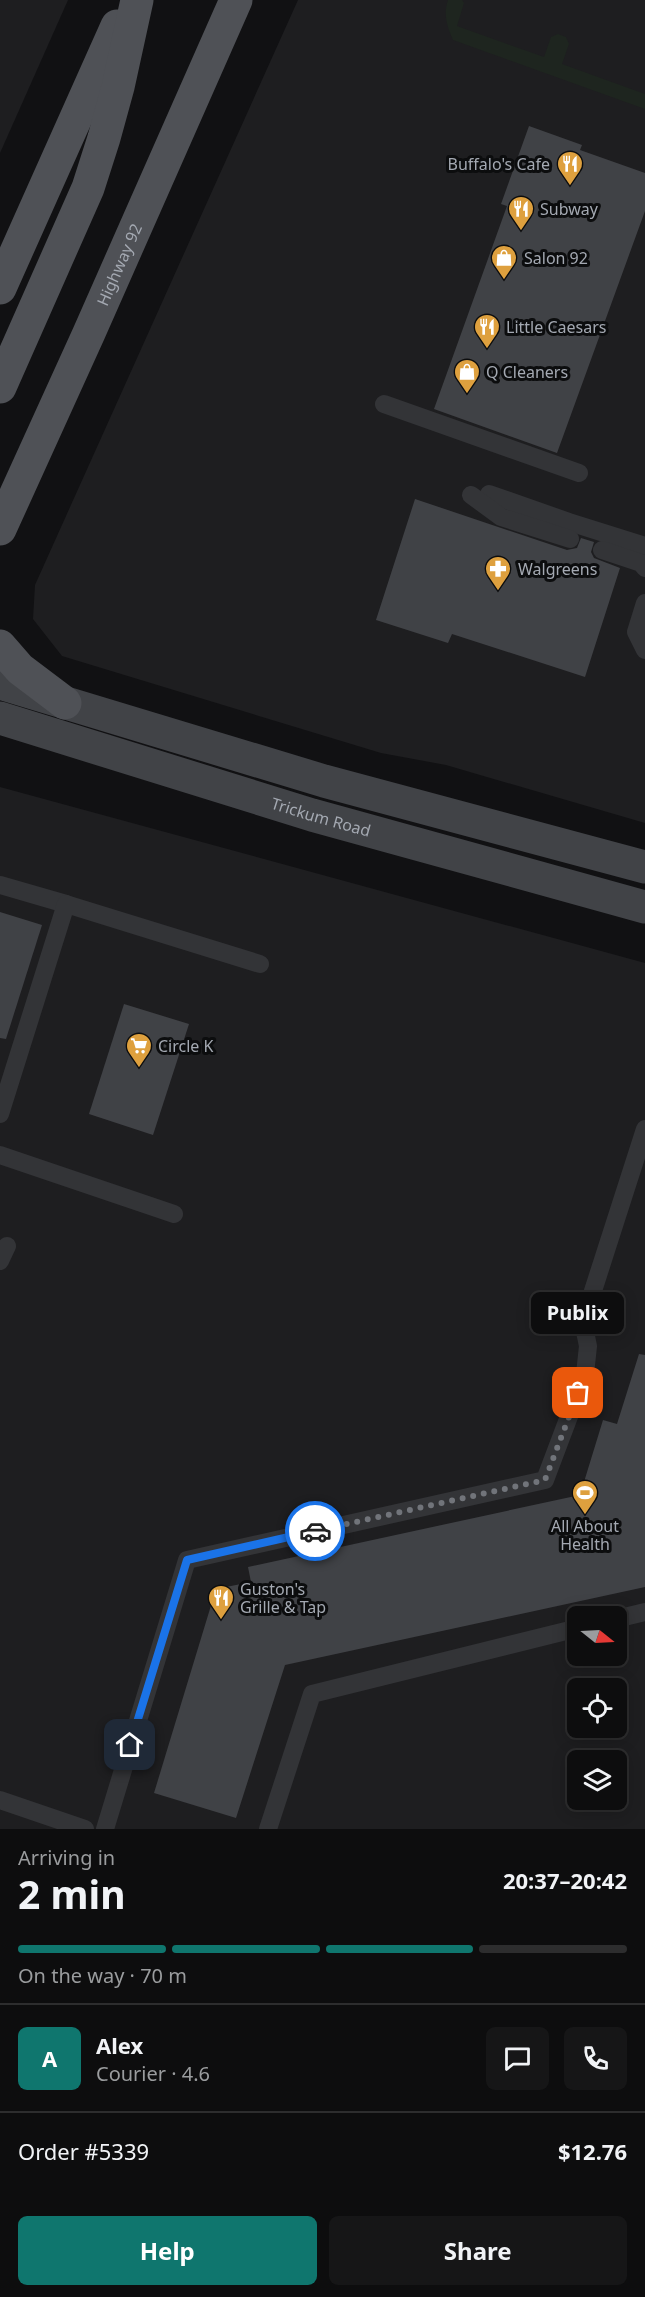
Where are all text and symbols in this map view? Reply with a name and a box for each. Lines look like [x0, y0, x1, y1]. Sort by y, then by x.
restaurant icon: Buffalo's Cafe [555, 149, 585, 187]
place label: Buffalo's Cafe [448, 153, 550, 175]
restaurant icon: Subway [506, 194, 536, 232]
place label: Subway [540, 198, 599, 220]
street label: Highway 92 [91, 220, 147, 309]
shop icon: Salon 92 [489, 243, 519, 281]
place label: Salon 92 [524, 247, 588, 269]
restaurant icon: Little Caesars [472, 312, 502, 350]
place label: Little Caesars [506, 316, 606, 338]
shop icon: Q Cleaners [452, 357, 482, 395]
place label: Q Cleaners [486, 361, 568, 383]
pharmacy icon: Walgreens [483, 554, 513, 592]
place label: Walgreens [518, 558, 597, 580]
street label: Trickum Road [269, 792, 373, 842]
supermarket icon: Circle K [124, 1031, 154, 1069]
place label: Circle K [158, 1035, 214, 1057]
callout: Publix [532, 1291, 624, 1333]
text: Publix [547, 1299, 608, 1326]
pin [552, 1367, 603, 1418]
icon: bag [561, 1376, 594, 1409]
sports icon: All About Health [570, 1478, 600, 1516]
courier [285, 1501, 345, 1561]
icon: car [299, 1515, 332, 1548]
place label: All About Health [551, 1515, 619, 1555]
place label: Guston's Grille & Tap [240, 1578, 326, 1618]
restaurant icon: Guston's Grille & Tap [206, 1583, 236, 1621]
north arrow [567, 1606, 627, 1666]
map controls [567, 1606, 627, 1810]
button: locate [567, 1678, 627, 1738]
pin [104, 1719, 155, 1770]
icon: home [113, 1728, 146, 1761]
button: layers [567, 1750, 627, 1810]
text: Arriving in [18, 1844, 115, 1871]
text: 20:37–20:42 [503, 1865, 627, 1895]
text: 2 min [18, 1867, 125, 1920]
text: On the way · 70 m [18, 1962, 187, 1989]
button: chat [486, 2027, 549, 2090]
button: phone [564, 2027, 627, 2090]
text: Alex [96, 2030, 143, 2060]
text: A [42, 2043, 57, 2073]
text: Courier · 4.6 [96, 2060, 210, 2087]
text: Order #5339 [18, 2136, 149, 2166]
text: $12.76 [558, 2136, 627, 2166]
button: Help [18, 2216, 317, 2285]
button: Share [329, 2216, 627, 2285]

